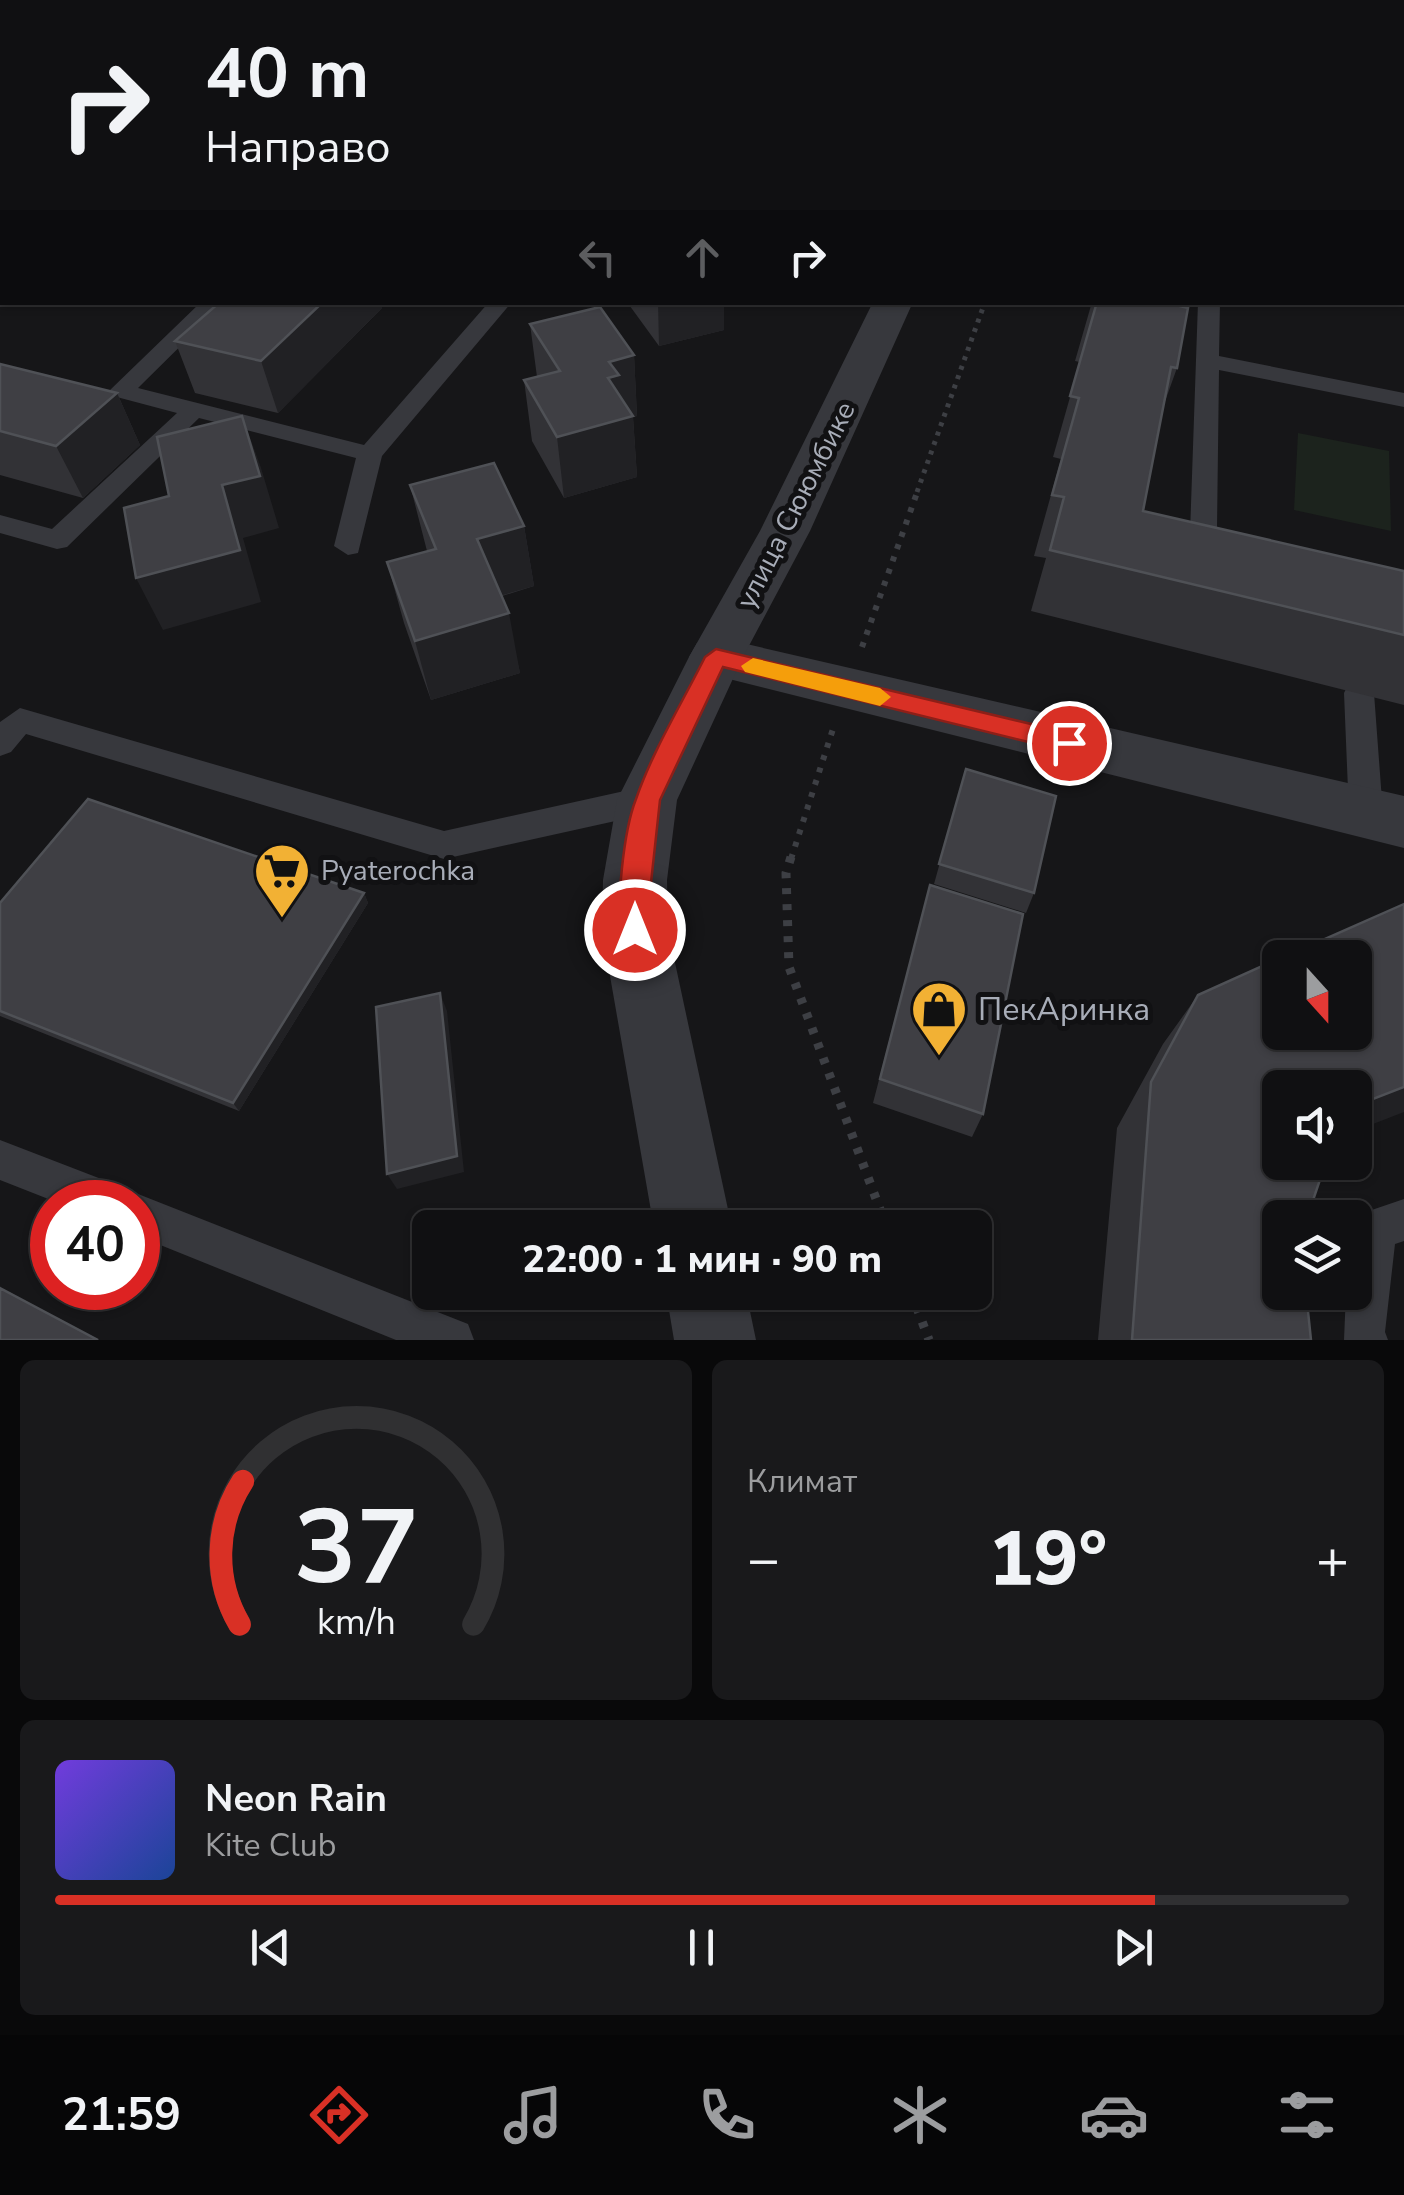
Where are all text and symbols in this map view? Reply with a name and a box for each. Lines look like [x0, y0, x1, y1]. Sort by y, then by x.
text: 40 m [205, 26, 369, 122]
icon: right [40, 40, 170, 170]
text: Направо [205, 117, 391, 178]
icon: left [570, 230, 625, 285]
icon: ahead [675, 230, 730, 285]
icon: right [780, 230, 835, 285]
street label: улица Сююмбике [727, 395, 865, 615]
pin [1027, 701, 1112, 786]
icon: arrive [1042, 716, 1097, 771]
supermarket icon: Pyaterochka [252, 841, 312, 920]
place label: Pyaterochka [321, 852, 475, 890]
position arrow [583, 878, 687, 982]
north arrow [1262, 940, 1372, 1050]
map controls [1262, 940, 1372, 1310]
shop icon: ПекАринка [909, 979, 969, 1058]
place label: ПекАринка [978, 988, 1150, 1031]
button: sound [1262, 1070, 1372, 1180]
speed limit sign: 40 [30, 1180, 160, 1310]
button: layers [1262, 1200, 1372, 1310]
text: 22:00 · 1 мин · 90 m [522, 1234, 882, 1285]
text: Климат [747, 1460, 857, 1503]
text: 37 [294, 1477, 418, 1619]
text: 19° [989, 1508, 1107, 1610]
text: − [747, 1522, 780, 1597]
text: + [1316, 1522, 1349, 1597]
text: km/h [317, 1598, 395, 1647]
text: Neon Rain [205, 1773, 387, 1824]
text: Kite Club [205, 1824, 336, 1867]
icon: previous [243, 1920, 298, 1975]
icon: pause [674, 1920, 729, 1975]
icon: next [1106, 1920, 1161, 1975]
icon: directions [304, 2080, 374, 2150]
icon: music [498, 2080, 568, 2150]
icon: phone [692, 2080, 762, 2150]
icon: climate [885, 2080, 955, 2150]
icon: car [1079, 2080, 1149, 2150]
icon: filters [1272, 2080, 1342, 2150]
text: 21:59 [62, 2085, 181, 2146]

